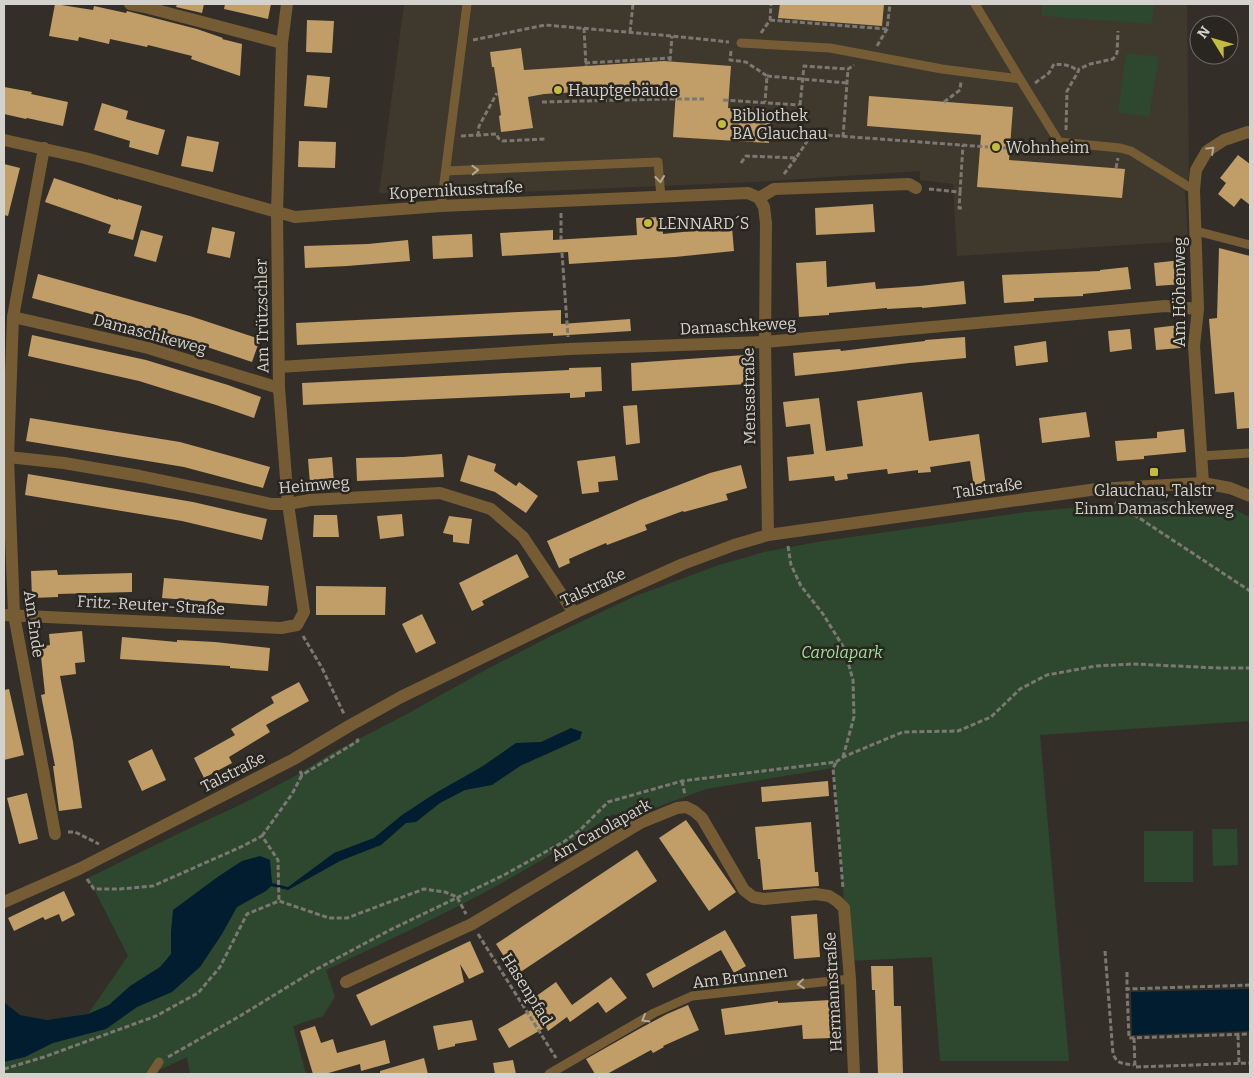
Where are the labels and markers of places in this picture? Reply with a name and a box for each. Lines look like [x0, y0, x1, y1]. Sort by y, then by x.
place label: Hauptgebäude [568, 81, 678, 100]
marker: Hauptgebäude [552, 84, 564, 96]
place label: Bibliothek BA Glauchau [732, 106, 827, 143]
marker: Bibliothek BA Glauchau [716, 118, 728, 130]
place label: Wohnheim [1006, 138, 1089, 157]
marker: Wohnheim [990, 141, 1002, 153]
place label: LENNARD´S [658, 214, 749, 233]
marker: LENNARD´S [642, 217, 654, 229]
marker: Glauchau, Talstr Einm Damaschkeweg [1148, 466, 1160, 478]
place label: Glauchau, Talstr Einm Damaschkeweg [1074, 481, 1234, 518]

